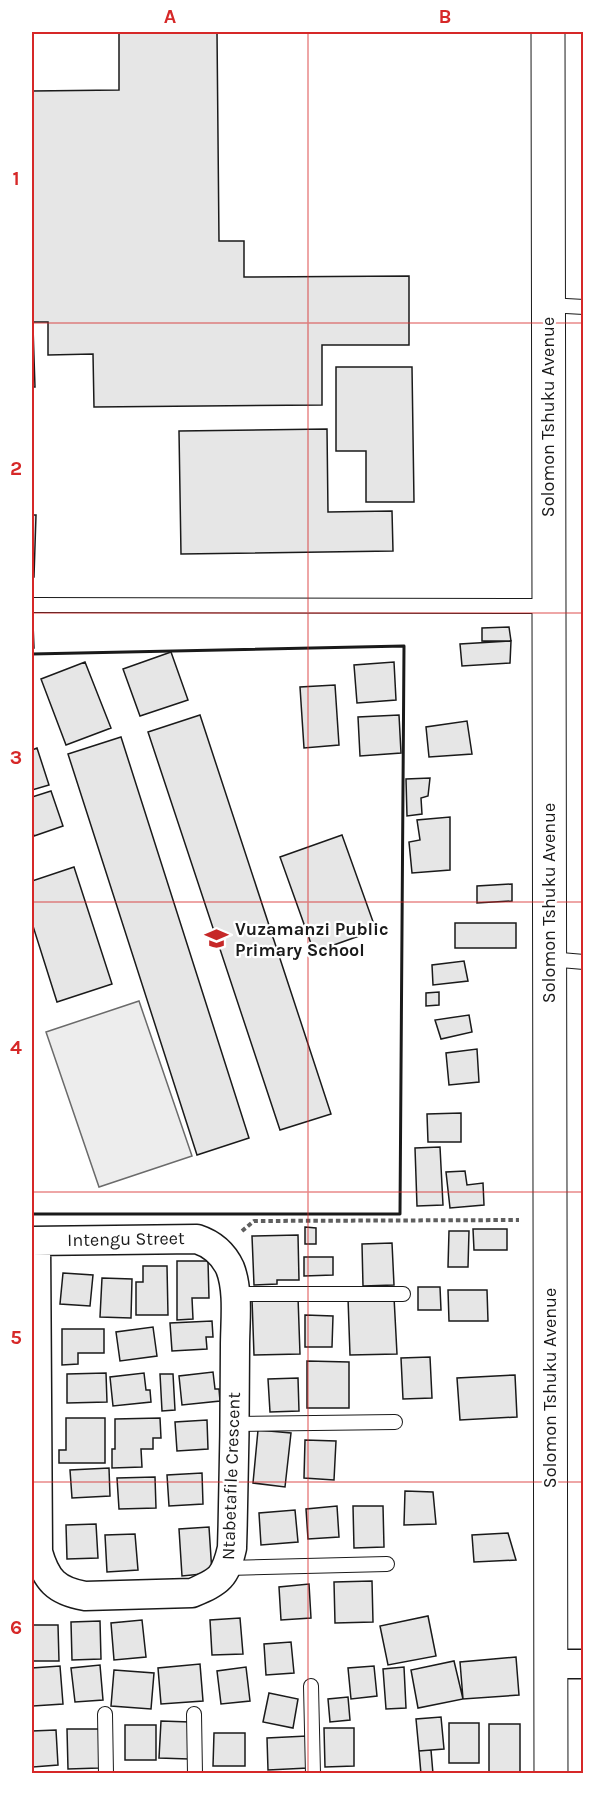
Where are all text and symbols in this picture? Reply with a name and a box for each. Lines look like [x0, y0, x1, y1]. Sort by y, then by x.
text: A [164, 5, 177, 28]
text: B [439, 5, 451, 28]
text: 1 [12, 167, 20, 190]
street label: Solomon Tshuku Avenue [537, 317, 559, 517]
text: 2 [10, 457, 22, 480]
text: 3 [10, 746, 22, 769]
street label: Solomon Tshuku Avenue [538, 803, 560, 1003]
place label: Vuzamanzi Public Primary School [235, 918, 388, 961]
school or university icon: Vuzamanzi Public Primary School [204, 926, 230, 952]
text: 4 [10, 1036, 22, 1059]
street label: Intengu Street [67, 1227, 185, 1251]
street label: Solomon Tshuku Avenue [539, 1288, 561, 1488]
text: 5 [10, 1326, 22, 1349]
street label: Ntabetafile Crescent [217, 1391, 245, 1560]
text: 6 [10, 1616, 22, 1639]

